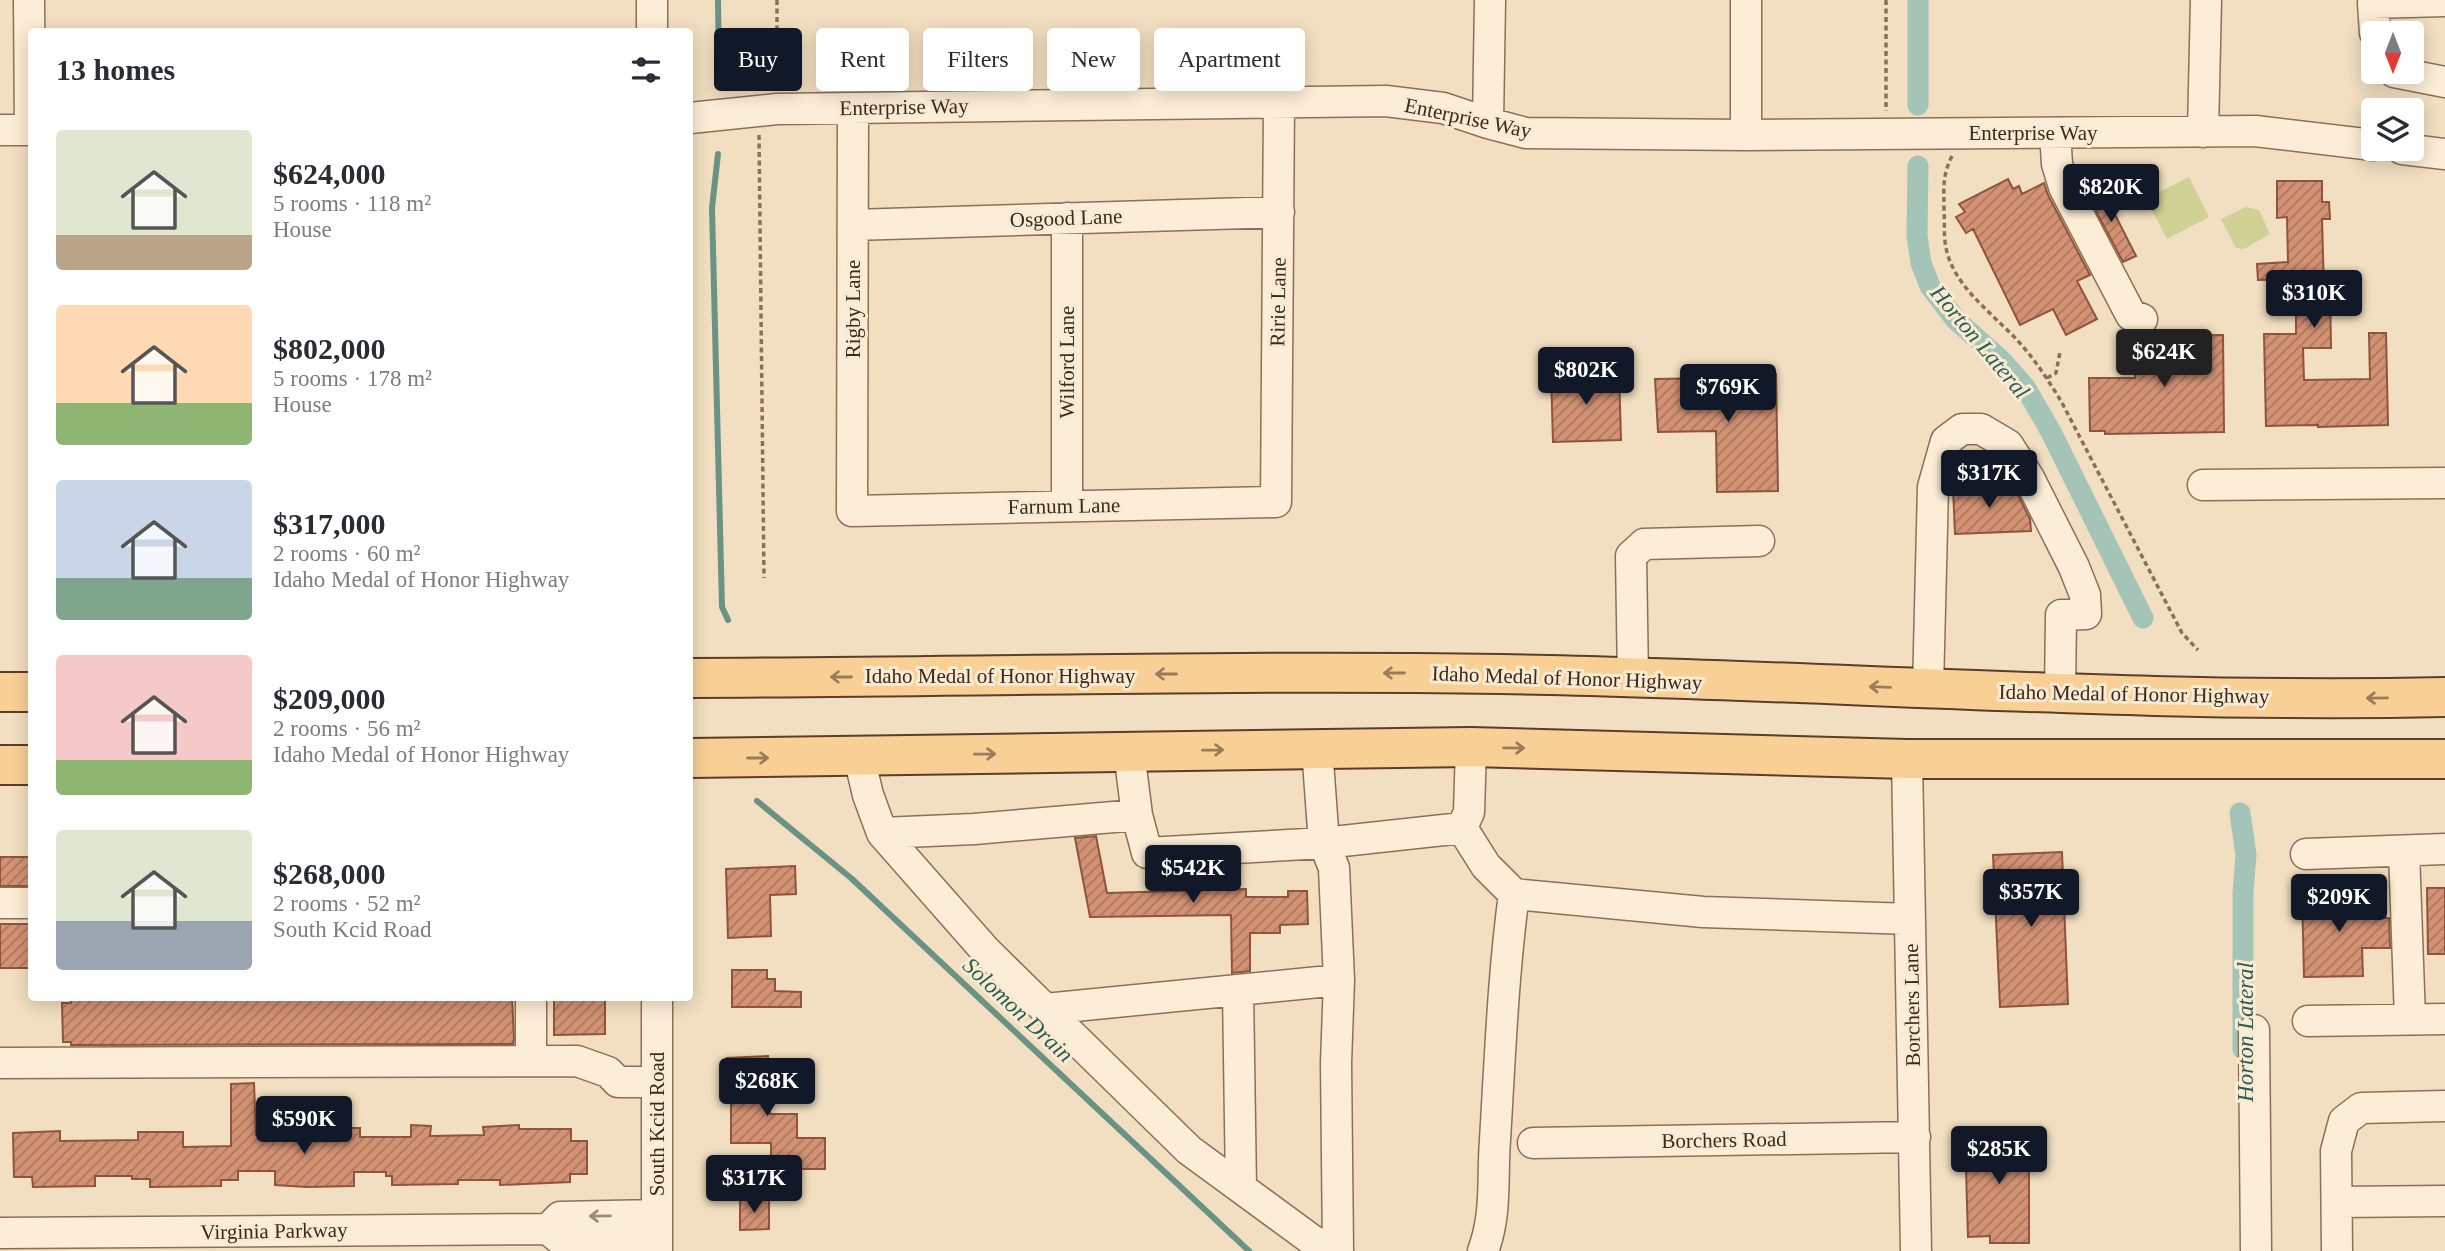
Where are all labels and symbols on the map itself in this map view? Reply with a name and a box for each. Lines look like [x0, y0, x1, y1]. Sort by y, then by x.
north arrow [2361, 21, 2424, 84]
street label: Enterprise Way [1402, 93, 1534, 143]
street label: Enterprise Way [839, 94, 969, 120]
street label: Enterprise Way [1968, 121, 2098, 145]
pin: $820K [2062, 164, 2160, 224]
street label: Osgood Lane [1009, 204, 1123, 232]
street label: Ririe Lane [1265, 257, 1291, 347]
street label: Rigby Lane [841, 260, 865, 358]
pin: $310K [2265, 270, 2363, 330]
water label: Horton Lateral [1925, 280, 2035, 404]
street label: Wilford Lane [1055, 306, 1079, 418]
pin: $624K [2115, 330, 2213, 389]
pin: $802K [1537, 348, 1635, 407]
pin: $769K [1679, 364, 1777, 424]
pin: $317K [1940, 450, 2038, 510]
street label: Farnum Lane [1008, 493, 1120, 519]
street label: Idaho Medal of Honor Highway [1431, 661, 1703, 695]
street label: Idaho Medal of Honor Highway [865, 664, 1136, 688]
one-way arrow [1382, 666, 1405, 680]
one-way arrow [1155, 668, 1178, 681]
one-way arrow [829, 670, 852, 684]
street label: Idaho Medal of Honor Highway [1999, 680, 2270, 708]
one-way arrow [1869, 681, 1892, 694]
one-way arrow [2366, 691, 2389, 705]
one-way arrow [1502, 741, 1525, 755]
one-way arrow [1201, 743, 1224, 757]
one-way arrow [973, 748, 996, 761]
one-way arrow [746, 751, 769, 765]
pin: $542K [1144, 846, 1242, 905]
pin: $357K [1982, 870, 2080, 929]
pin: $209K [2290, 874, 2388, 934]
street label: Borchers Lane [1899, 943, 1925, 1067]
water label: Solomon Drain [958, 953, 1078, 1067]
water label: Horton Lateral [2233, 962, 2258, 1103]
street label: South Kcid Road [645, 1051, 669, 1196]
pin: $268K [718, 1058, 816, 1118]
pin: $590K [255, 1096, 353, 1156]
pin: $285K [1950, 1126, 2048, 1186]
street label: Borchers Road [1661, 1127, 1787, 1153]
pin: $317K [705, 1156, 803, 1215]
one-way arrow [589, 1210, 612, 1223]
street label: Virginia Parkway [200, 1218, 348, 1244]

